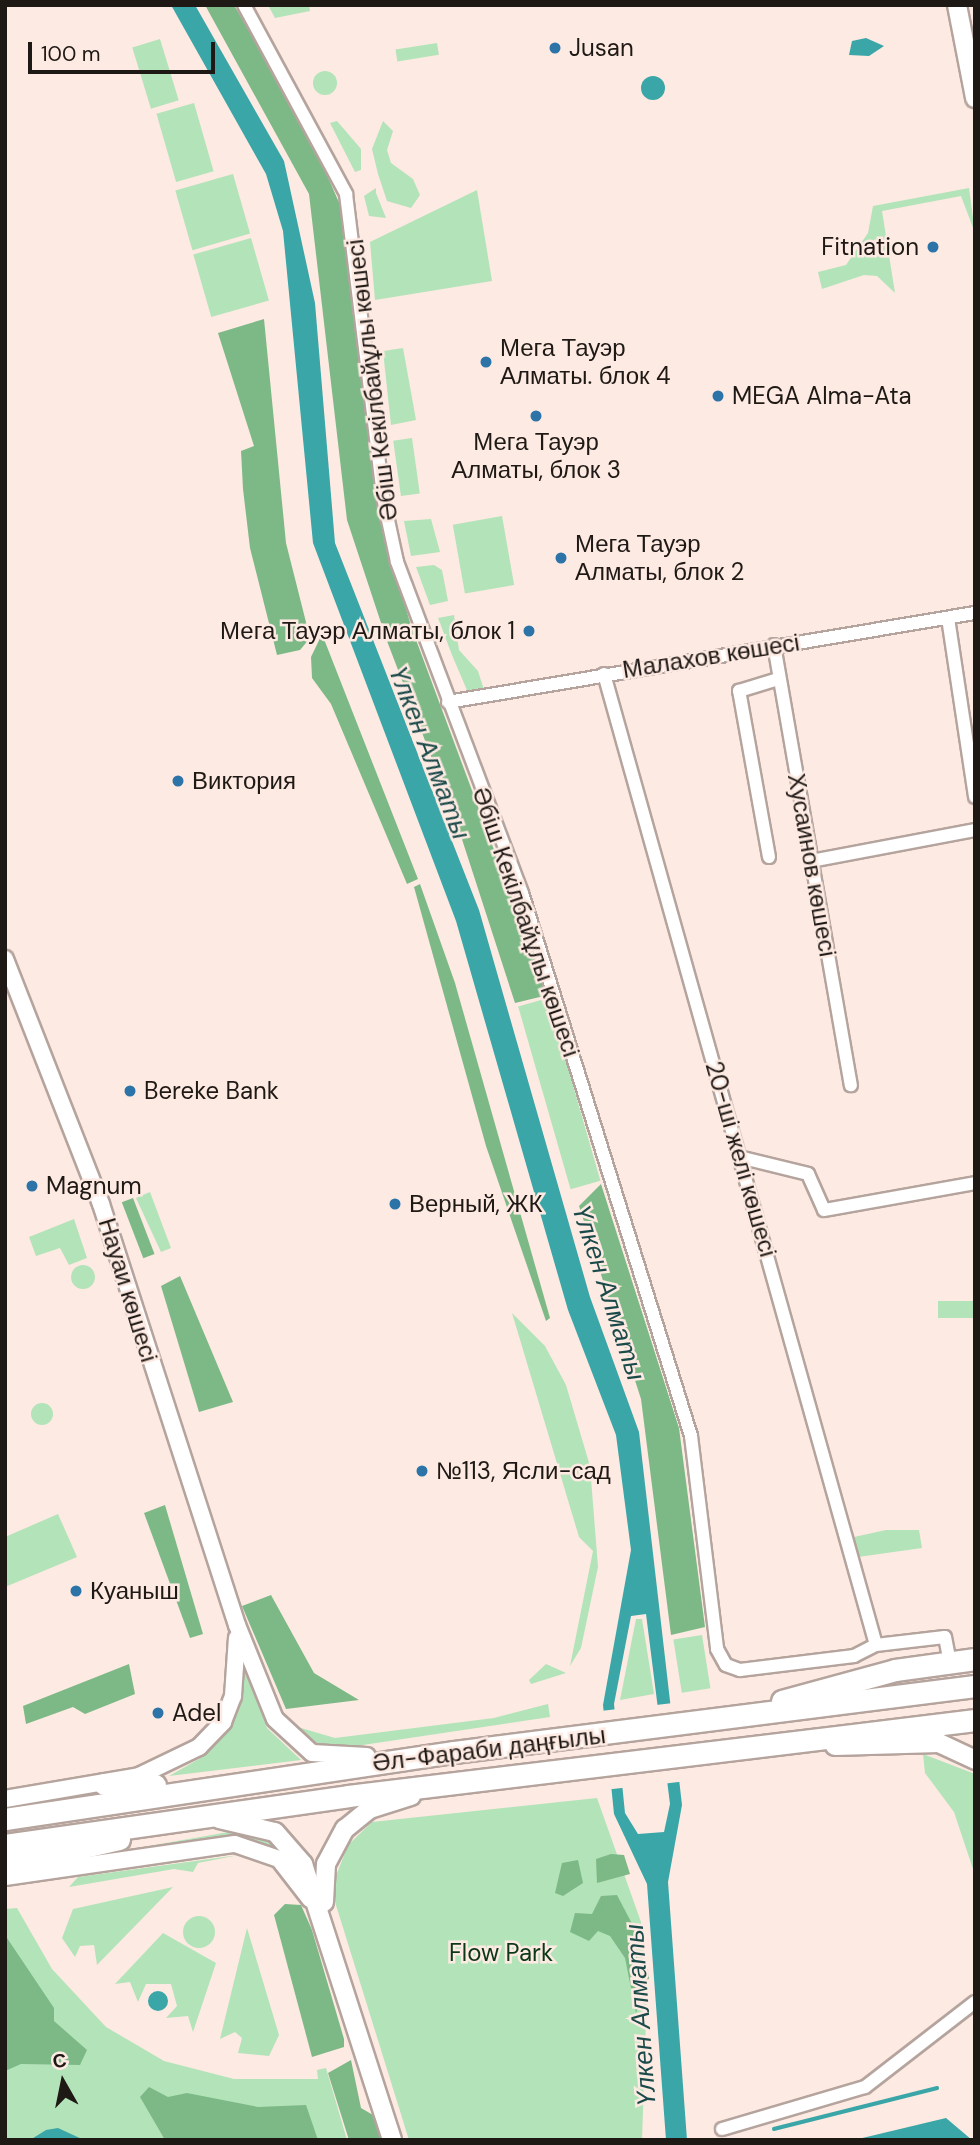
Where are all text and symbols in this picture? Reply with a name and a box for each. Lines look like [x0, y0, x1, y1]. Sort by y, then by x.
scale bar [32, 28, 219, 72]
place label: Jusan [569, 34, 634, 62]
text: 100 m [41, 40, 101, 68]
marker: Jusan [547, 40, 563, 56]
place label: Fitnation [821, 233, 919, 261]
street label: Әбіш Кекілбайұлы көшесі [340, 238, 404, 522]
marker: Fitnation [925, 239, 941, 255]
place label: Мега Тауэр Алматы. блок 4 [500, 334, 670, 390]
marker: Мега Тауэр Алматы. блок 4 [478, 354, 494, 370]
place label: MEGA Alma-Ata [732, 382, 912, 410]
marker: MEGA Alma-Ata [710, 388, 726, 404]
marker: Мега Тауэр Алматы, блок 3 [528, 408, 544, 424]
place label: Мега Тауэр Алматы, блок 3 [451, 428, 621, 484]
place label: Мега Тауэр Алматы, блок 2 [575, 530, 744, 586]
marker: Мега Тауэр Алматы, блок 2 [553, 550, 569, 566]
place label: Мега Тауэр Алматы, блок 1 [220, 617, 515, 645]
marker: Мега Тауэр Алматы, блок 1 [521, 623, 537, 639]
street label: Малахов көшесі [620, 628, 802, 684]
water label: Үлкен Алматы [382, 662, 476, 844]
place label: Виктория [192, 767, 296, 795]
street label: Хусаинов көшесі [782, 771, 842, 959]
marker: Виктория [170, 773, 186, 789]
street label: Әбіш Кекілбайұлы көшесі [466, 783, 586, 1061]
street label: 20-ші желі көшесі [699, 1058, 783, 1260]
place label: Bereke Bank [144, 1077, 279, 1105]
marker: Bereke Bank [122, 1083, 138, 1099]
place label: Magnum [46, 1172, 142, 1200]
marker: Magnum [24, 1178, 40, 1194]
place label: Верный, ЖК [409, 1190, 543, 1218]
marker: Верный, ЖК [387, 1196, 403, 1212]
water label: Үлкен Алматы [565, 1201, 651, 1385]
street label: Науаи көшесі [92, 1215, 164, 1365]
place label: №113, Ясли-сад [436, 1457, 611, 1485]
marker: №113, Ясли-сад [414, 1463, 430, 1479]
place label: Куаныш [90, 1577, 179, 1605]
marker: Куаныш [68, 1583, 84, 1599]
place label: Adel [172, 1699, 221, 1727]
marker: Adel [150, 1705, 166, 1721]
street label: Әл-Фараби даңғылы [371, 1720, 607, 1778]
water label: Үлкен Алматы [619, 1923, 663, 2107]
park label: Flow Park [449, 1939, 553, 1967]
north arrow [28, 2047, 98, 2117]
text: С [51, 2047, 68, 2074]

